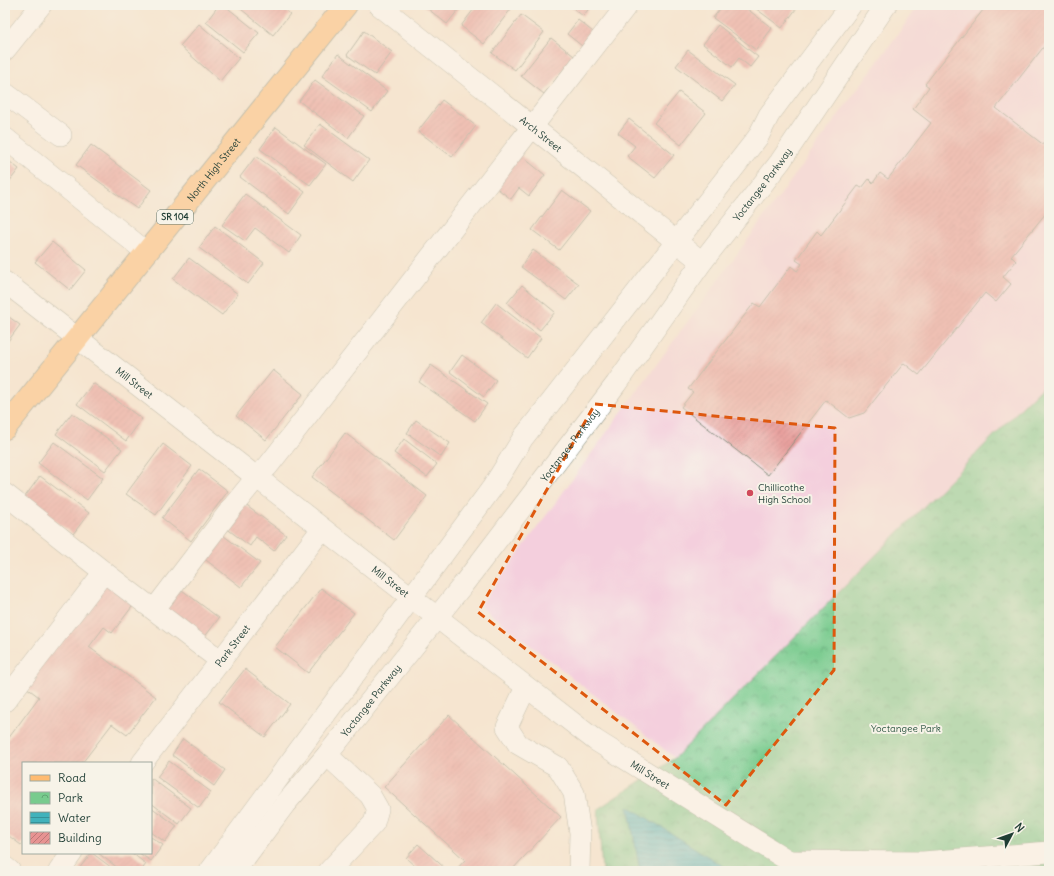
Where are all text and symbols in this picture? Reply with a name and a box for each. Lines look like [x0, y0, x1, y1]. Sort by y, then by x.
street label: Arch Street [517, 114, 565, 155]
street label: North High Street [184, 135, 244, 204]
street label: Yoctangee Parkway [730, 145, 795, 224]
road number: SR 104 [157, 210, 193, 224]
street label: Mill Street [113, 364, 156, 402]
street label: Yoctangee Parkway [538, 406, 602, 485]
place label: Chillicothe High School [758, 481, 811, 506]
marker: Chillicothe High School [745, 488, 755, 498]
street label: Mill Street [369, 563, 412, 601]
street label: Park Street [212, 622, 253, 670]
street label: Yoctangee Parkway [338, 662, 404, 740]
park label: Yoctangee Park [871, 722, 941, 735]
street label: Mill Street [628, 758, 673, 792]
legend [22, 762, 152, 854]
text: Road [58, 770, 86, 785]
text: Park [58, 790, 83, 805]
text: Water [58, 810, 91, 825]
north arrow [992, 814, 1032, 854]
text: N [1012, 820, 1027, 835]
text: Building [58, 830, 102, 845]

